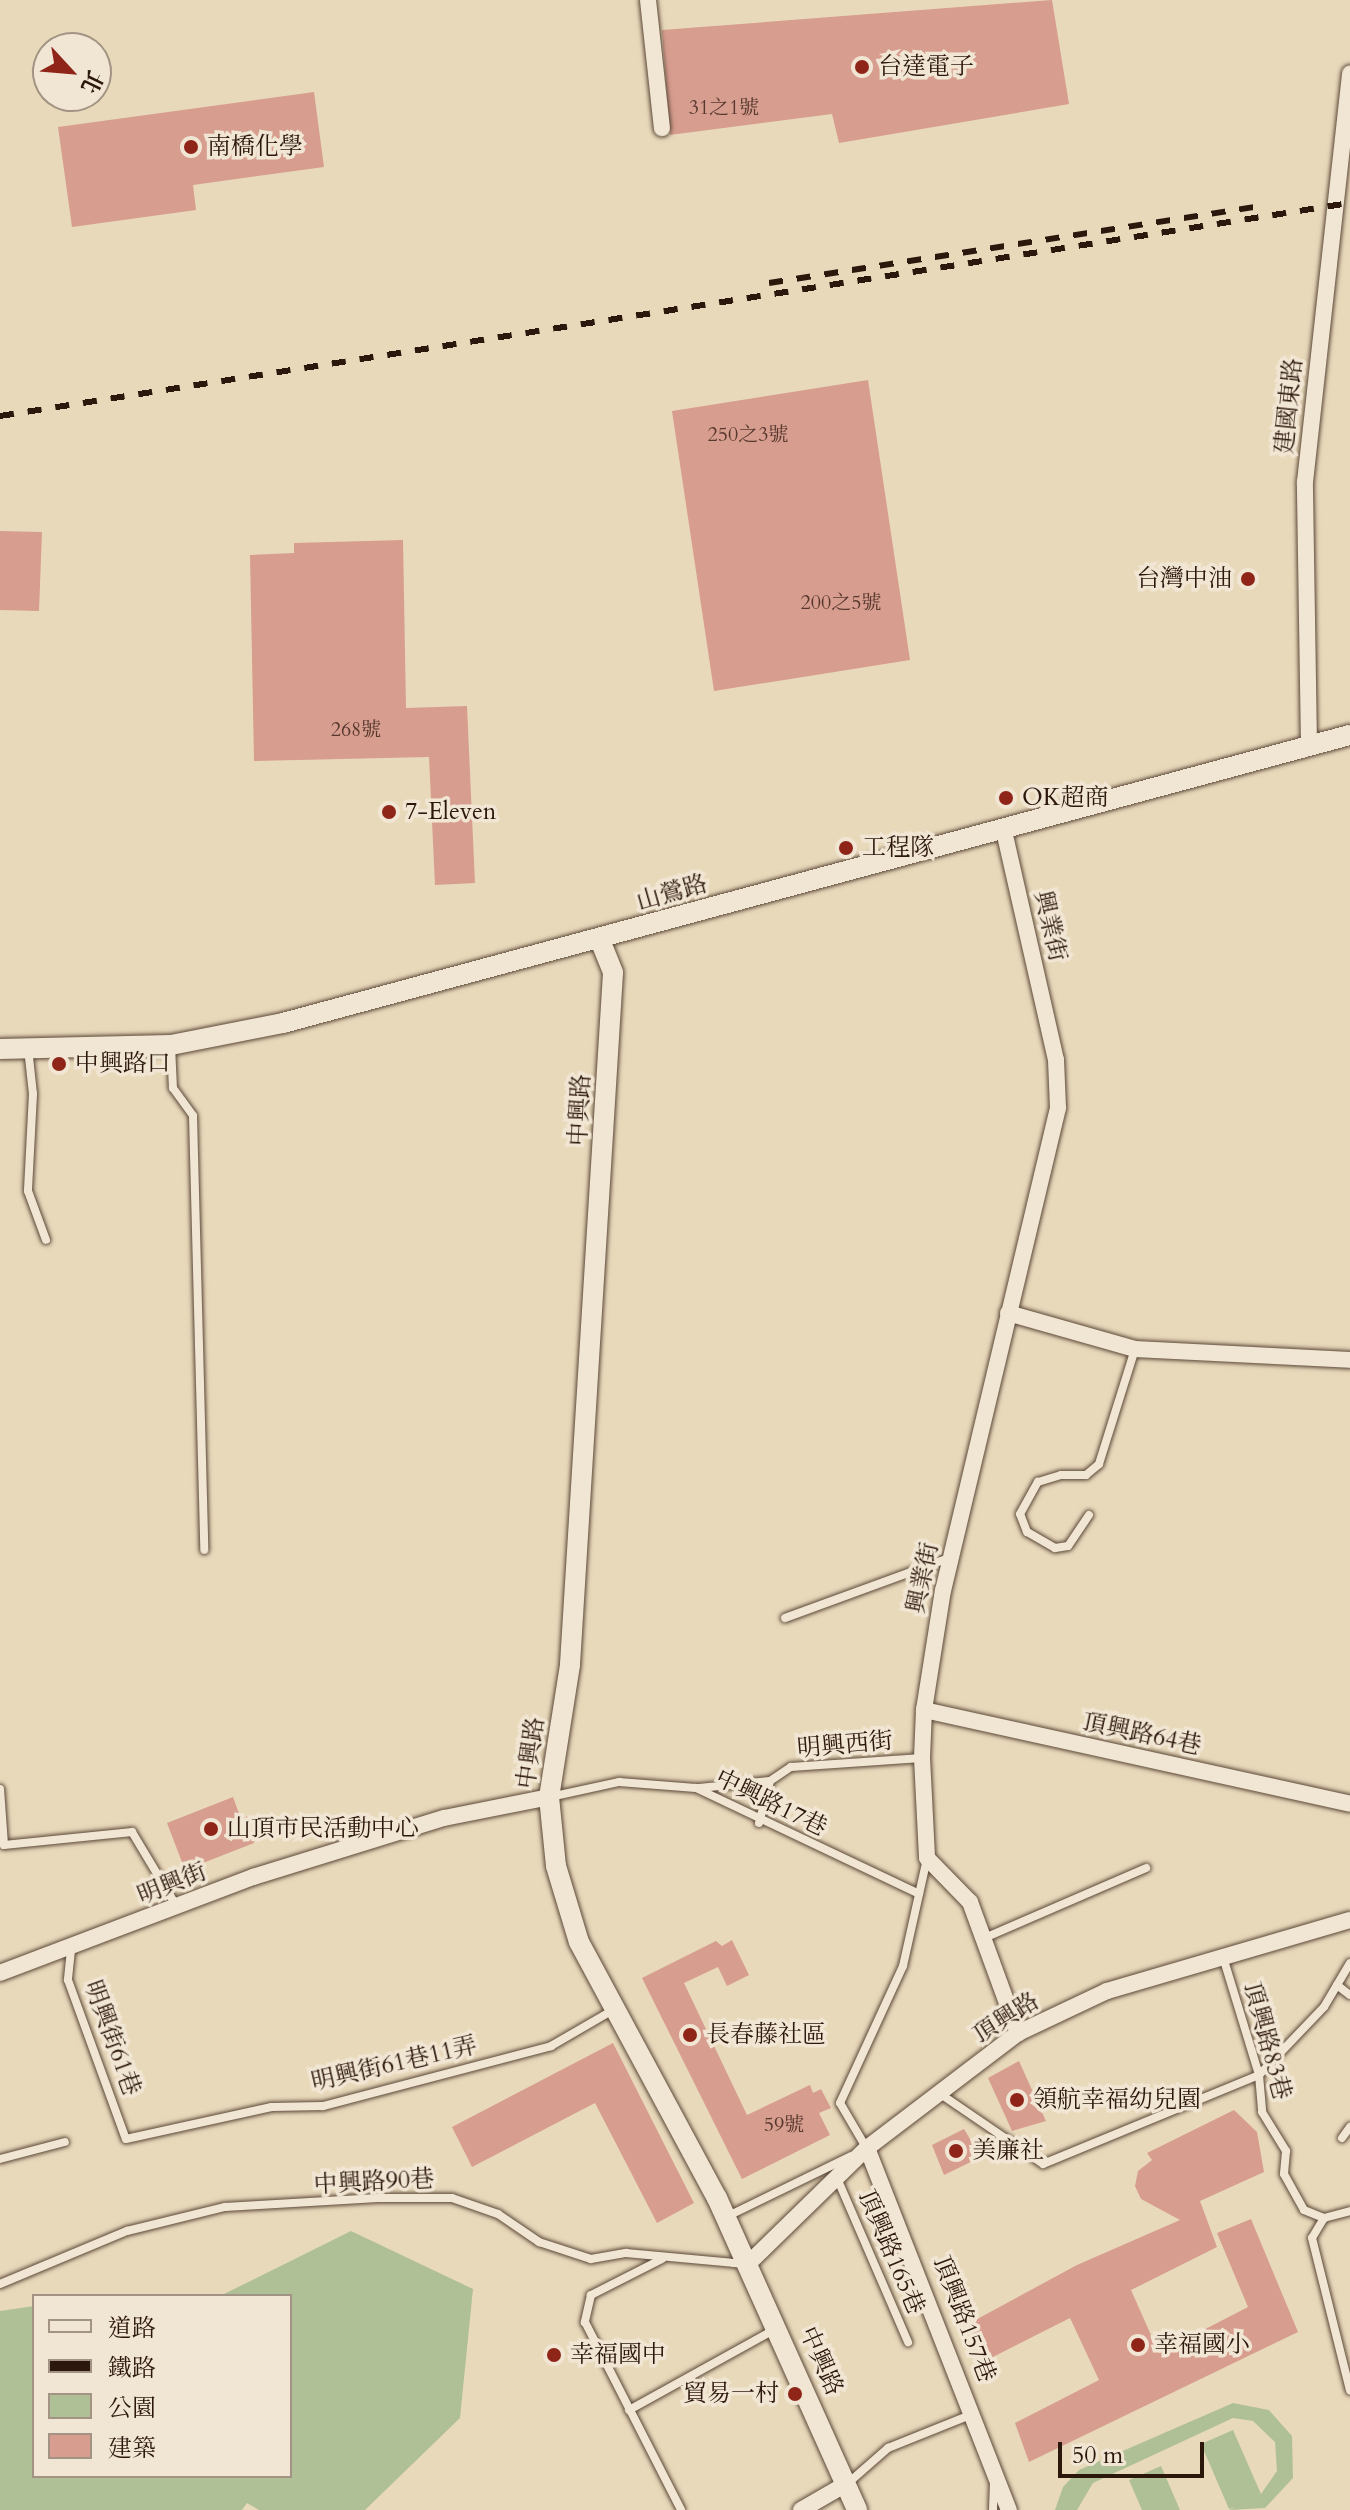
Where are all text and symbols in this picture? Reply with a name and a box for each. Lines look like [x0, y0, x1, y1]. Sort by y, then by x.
north arrow [32, 32, 112, 112]
place label: 台達電子 [878, 53, 974, 81]
marker: 台達電子 [853, 58, 871, 76]
text: 北 [73, 65, 110, 98]
house number: 31之1號 [689, 95, 759, 119]
place label: 南橋化學 [207, 133, 303, 161]
marker: 南橋化學 [182, 138, 200, 156]
street label: 建國東路 [1270, 357, 1308, 455]
house number: 250之3號 [708, 422, 788, 446]
place label: 台灣中油 [1136, 565, 1232, 593]
marker: 台灣中油 [1239, 570, 1257, 588]
house number: 200之5號 [801, 590, 881, 614]
house number: 268號 [331, 717, 381, 741]
place label: OK超商 [1022, 784, 1109, 812]
marker: OK超商 [997, 789, 1015, 807]
place label: 7-Eleven [405, 798, 496, 826]
marker: 7-Eleven [380, 803, 398, 821]
place label: 工程隊 [862, 834, 934, 862]
marker: 工程隊 [837, 839, 855, 857]
street label: 山鶯路 [633, 869, 711, 917]
street label: 興業街 [1028, 888, 1072, 964]
place label: 中興路口 [75, 1050, 171, 1078]
marker: 中興路口 [50, 1055, 68, 1073]
street label: 中興路 [564, 1073, 596, 1147]
street label: 興業街 [901, 1540, 945, 1616]
street label: 頂興路64巷 [1080, 1707, 1204, 1761]
street label: 中興路 [512, 1715, 550, 1791]
street label: 明興西街 [796, 1726, 894, 1764]
street label: 中興路17巷 [710, 1764, 832, 1842]
place label: 山頂市民活動中心 [227, 1815, 419, 1843]
marker: 山頂市民活動中心 [202, 1820, 220, 1838]
street label: 明興街 [133, 1857, 211, 1911]
street label: 明興街61巷 [78, 1976, 146, 2100]
street label: 頂興路83巷 [1237, 1979, 1297, 2103]
street label: 頂興路 [968, 1987, 1044, 2049]
place label: 長春藤社區 [706, 2021, 826, 2049]
marker: 長春藤社區 [681, 2026, 699, 2044]
street label: 明興街61巷11弄 [308, 2031, 480, 2097]
place label: 領航幸福幼兒園 [1033, 2086, 1201, 2114]
marker: 領航幸福幼兒園 [1008, 2091, 1026, 2109]
house number: 59號 [764, 2112, 804, 2136]
place label: 美廉社 [972, 2137, 1044, 2165]
marker: 美廉社 [947, 2142, 965, 2160]
street label: 中興路90巷 [313, 2164, 435, 2200]
street label: 頂興路165巷 [852, 2185, 930, 2319]
street label: 頂興路157巷 [927, 2252, 1001, 2386]
legend [32, 2294, 292, 2478]
text: 道路 [108, 2312, 156, 2345]
street label: 中興路 [793, 2322, 849, 2400]
place label: 幸福國小 [1154, 2331, 1250, 2359]
marker: 幸福國小 [1129, 2336, 1147, 2354]
place label: 幸福國中 [570, 2341, 666, 2369]
marker: 幸福國中 [545, 2346, 563, 2364]
text: 鐵路 [108, 2352, 156, 2385]
place label: 貿易一村 [683, 2380, 779, 2408]
marker: 貿易一村 [786, 2385, 804, 2403]
text: 公園 [108, 2392, 156, 2425]
scale bar [1062, 2426, 1208, 2476]
text: 建築 [108, 2432, 156, 2465]
text: 50 m [1072, 2439, 1123, 2472]

